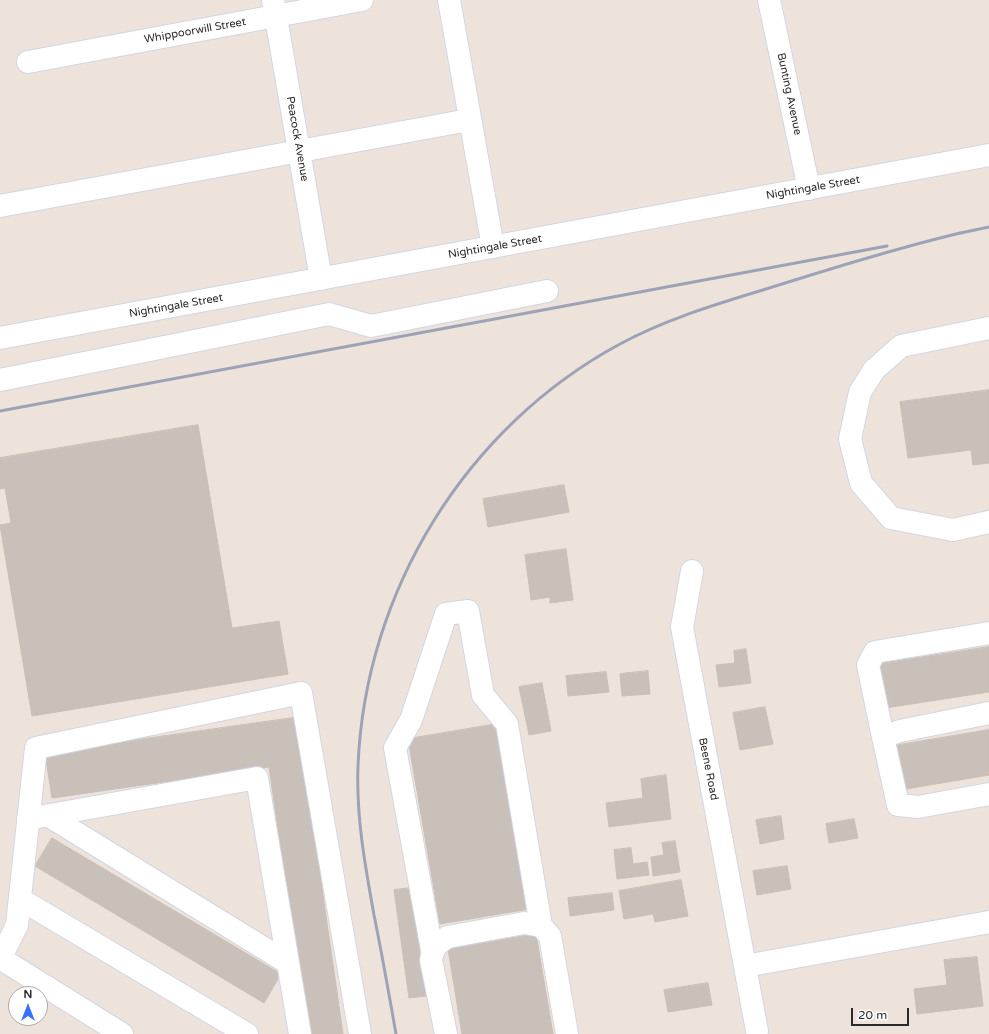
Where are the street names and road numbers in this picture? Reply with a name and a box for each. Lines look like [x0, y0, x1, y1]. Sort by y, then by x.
street label: Whippoorwill Street [143, 16, 247, 46]
street label: Bunting Avenue [774, 52, 804, 136]
street label: Peacock Avenue [283, 95, 311, 183]
street label: Nightingale Street [765, 173, 861, 203]
street label: Nightingale Street [447, 232, 543, 262]
street label: Nightingale Street [128, 291, 224, 321]
street label: Beene Road [695, 737, 721, 801]

